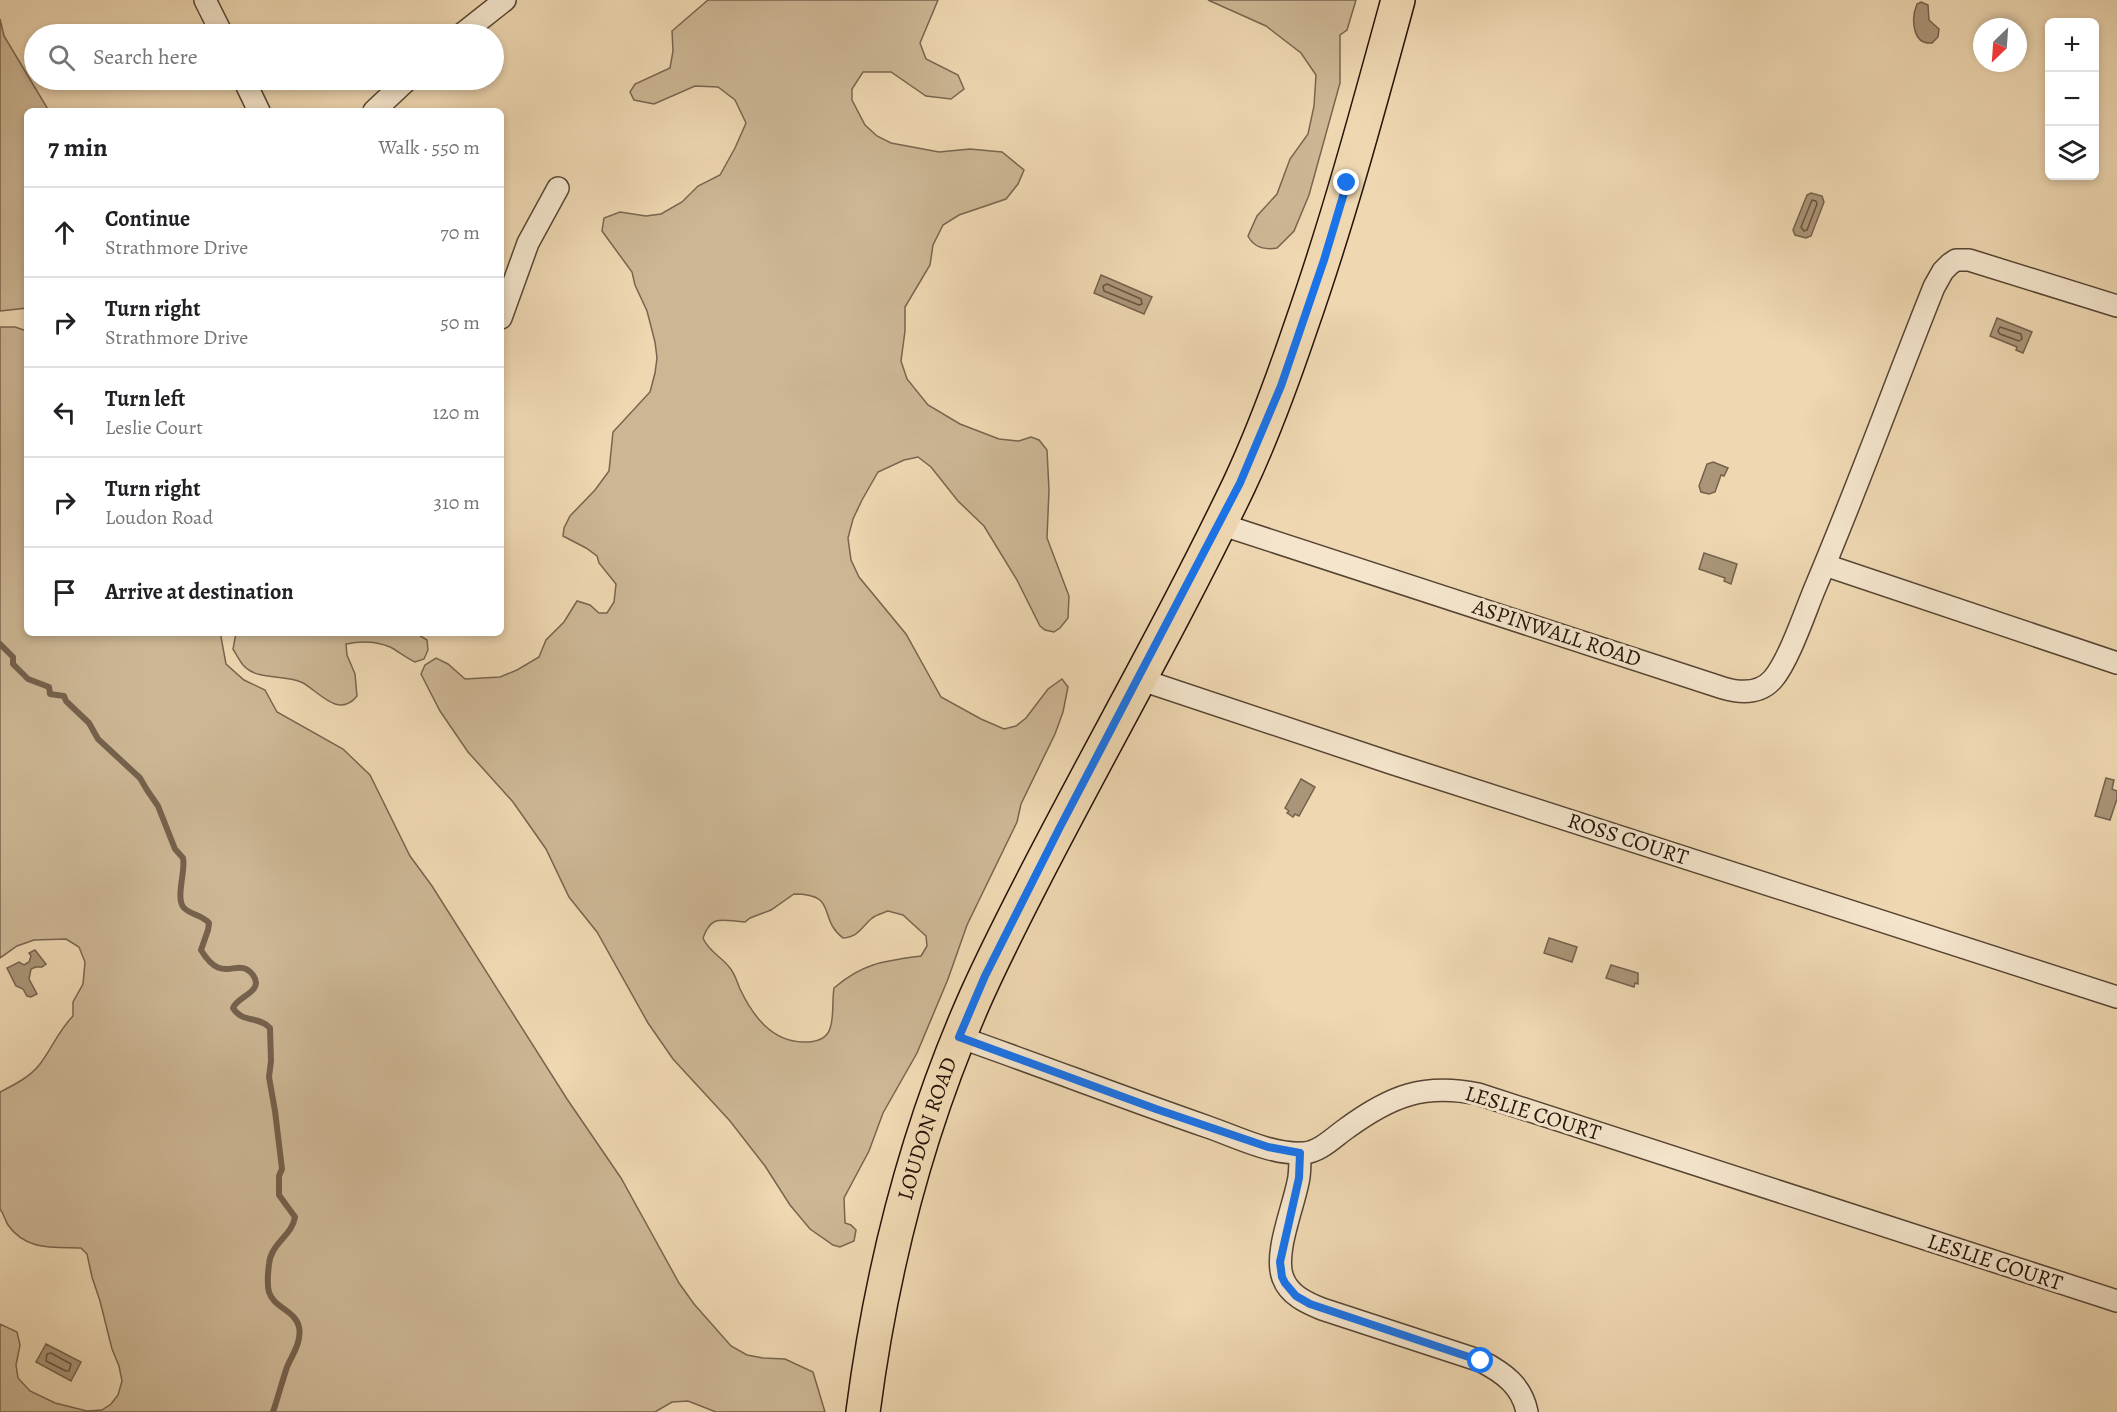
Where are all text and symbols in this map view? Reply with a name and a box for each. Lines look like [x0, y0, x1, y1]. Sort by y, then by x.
north arrow [1973, 18, 2027, 72]
map controls [2045, 18, 2099, 180]
button: + [2045, 18, 2099, 72]
search box [24, 24, 504, 90]
icon: search [45, 41, 78, 74]
text: Search here [93, 42, 198, 72]
button: − [2045, 72, 2099, 126]
button: layers [2045, 126, 2099, 180]
text: 7 min [48, 130, 108, 165]
text: Walk · 550 m [378, 134, 480, 161]
route end [1333, 169, 1359, 195]
text: Continue [105, 204, 190, 234]
icon: ahead [48, 216, 81, 249]
text: 70 m [440, 219, 480, 246]
text: Strathmore Drive [105, 234, 248, 261]
text: Turn right [105, 294, 201, 324]
icon: right [48, 306, 81, 339]
text: 50 m [440, 309, 480, 336]
text: Strathmore Drive [105, 324, 248, 351]
text: Turn left [105, 384, 185, 414]
icon: left [48, 396, 81, 429]
text: 120 m [432, 399, 480, 426]
text: Leslie Court [105, 414, 203, 441]
text: Turn right [105, 474, 201, 504]
icon: right [48, 486, 81, 519]
text: 310 m [434, 489, 480, 516]
text: Loudon Road [105, 504, 213, 531]
icon: arrive [48, 576, 81, 609]
text: Arrive at destination [105, 577, 294, 607]
street label: ASPINWALL ROAD [1468, 591, 1645, 674]
street label: ROSS COURT [1564, 805, 1692, 873]
street label: LOUDON ROAD [890, 1053, 964, 1204]
street label: LESLIE COURT [1461, 1078, 1605, 1148]
street label: LESLIE COURT [1924, 1226, 2066, 1298]
route start [1467, 1347, 1493, 1373]

